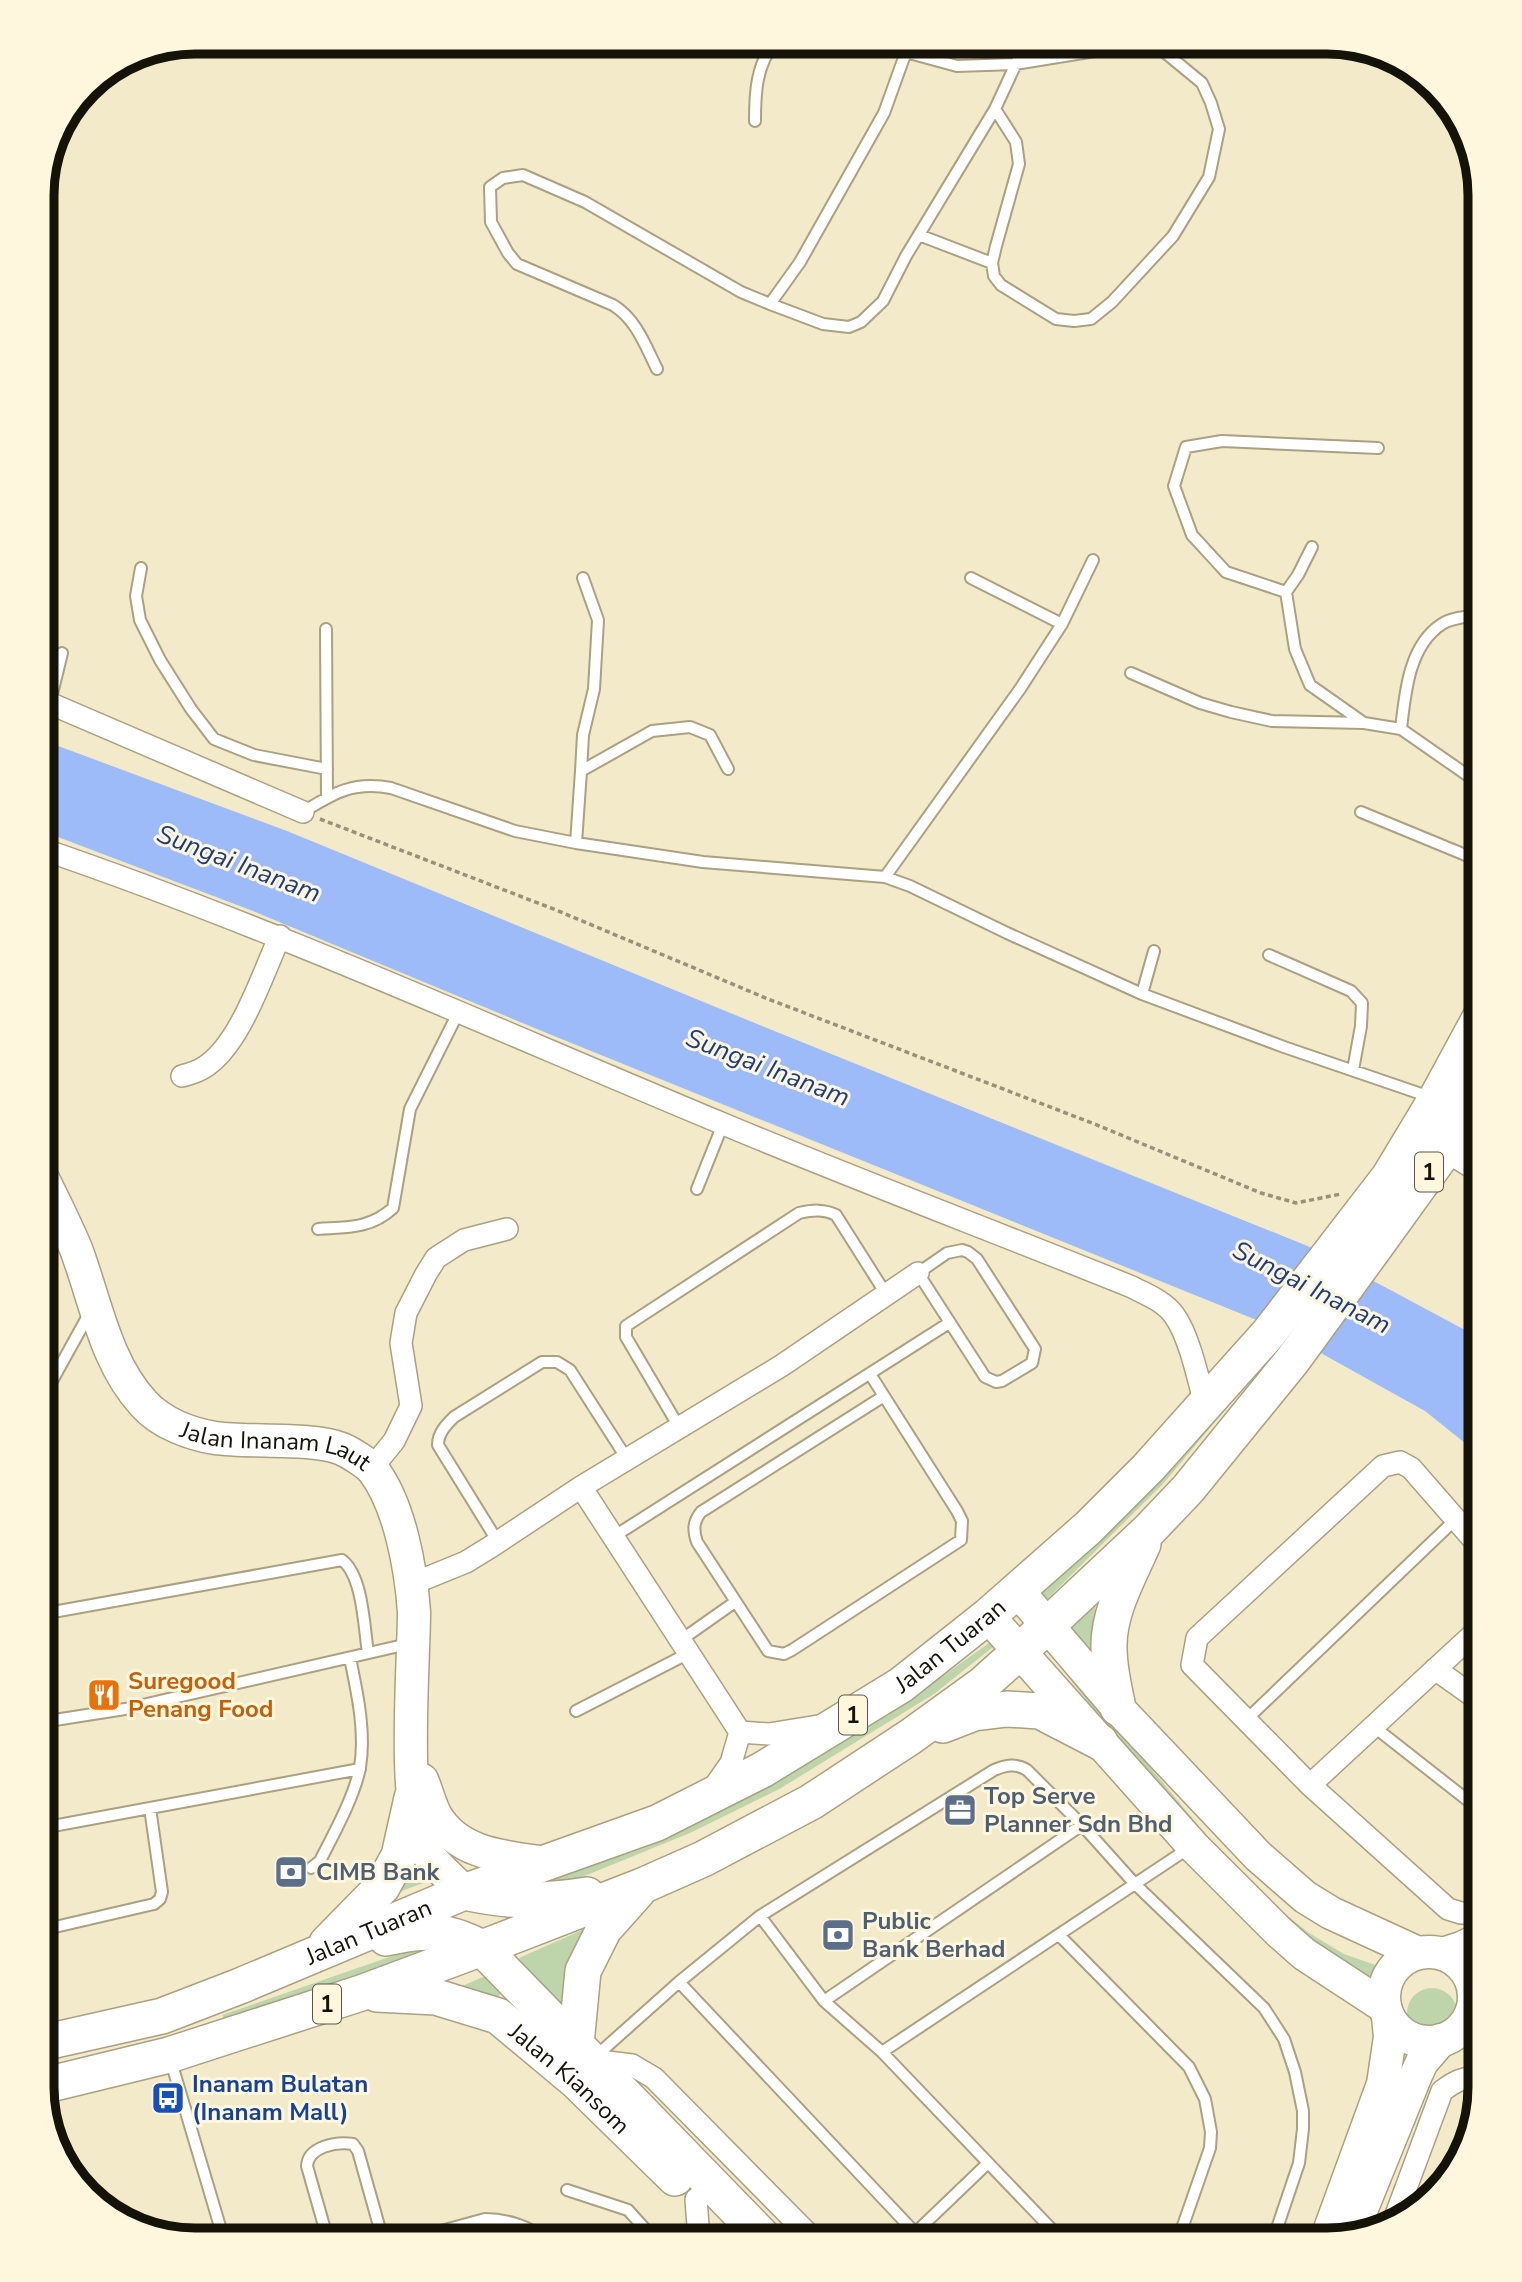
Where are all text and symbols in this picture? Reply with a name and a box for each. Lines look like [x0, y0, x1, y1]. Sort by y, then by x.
water label: Sungai Inanam [152, 816, 326, 911]
water label: Sungai Inanam [681, 1020, 855, 1115]
road number: 1 [1415, 1152, 1443, 1191]
water label: Sungai Inanam [1227, 1233, 1397, 1342]
street label: Jalan Inanam Laut [175, 1413, 378, 1478]
street label: Jalan Tuaran [888, 1591, 1013, 1701]
place label: Suregood Penang Food [128, 1665, 273, 1725]
restaurant icon: Suregood Penang Food [85, 1676, 123, 1714]
road number: 1 [839, 1696, 867, 1734]
place label: Top Serve Planner Sdn Bhd [984, 1780, 1172, 1840]
office icon: Top Serve Planner Sdn Bhd [941, 1791, 979, 1829]
bank icon: CIMB Bank [272, 1853, 310, 1891]
place label: CIMB Bank [316, 1856, 441, 1888]
street label: Jalan Tuaran [300, 1891, 437, 1973]
place label: Public Bank Berhad [862, 1905, 1006, 1965]
bank icon: Public Bank Berhad [819, 1916, 857, 1954]
road number: 1 [313, 1984, 341, 2024]
street label: Jalan Kiansom [501, 2015, 637, 2141]
place label: Inanam Bulatan (Inanam Mall) [192, 2068, 368, 2128]
bus stop icon: Inanam Bulatan (Inanam Mall) [149, 2079, 187, 2117]

